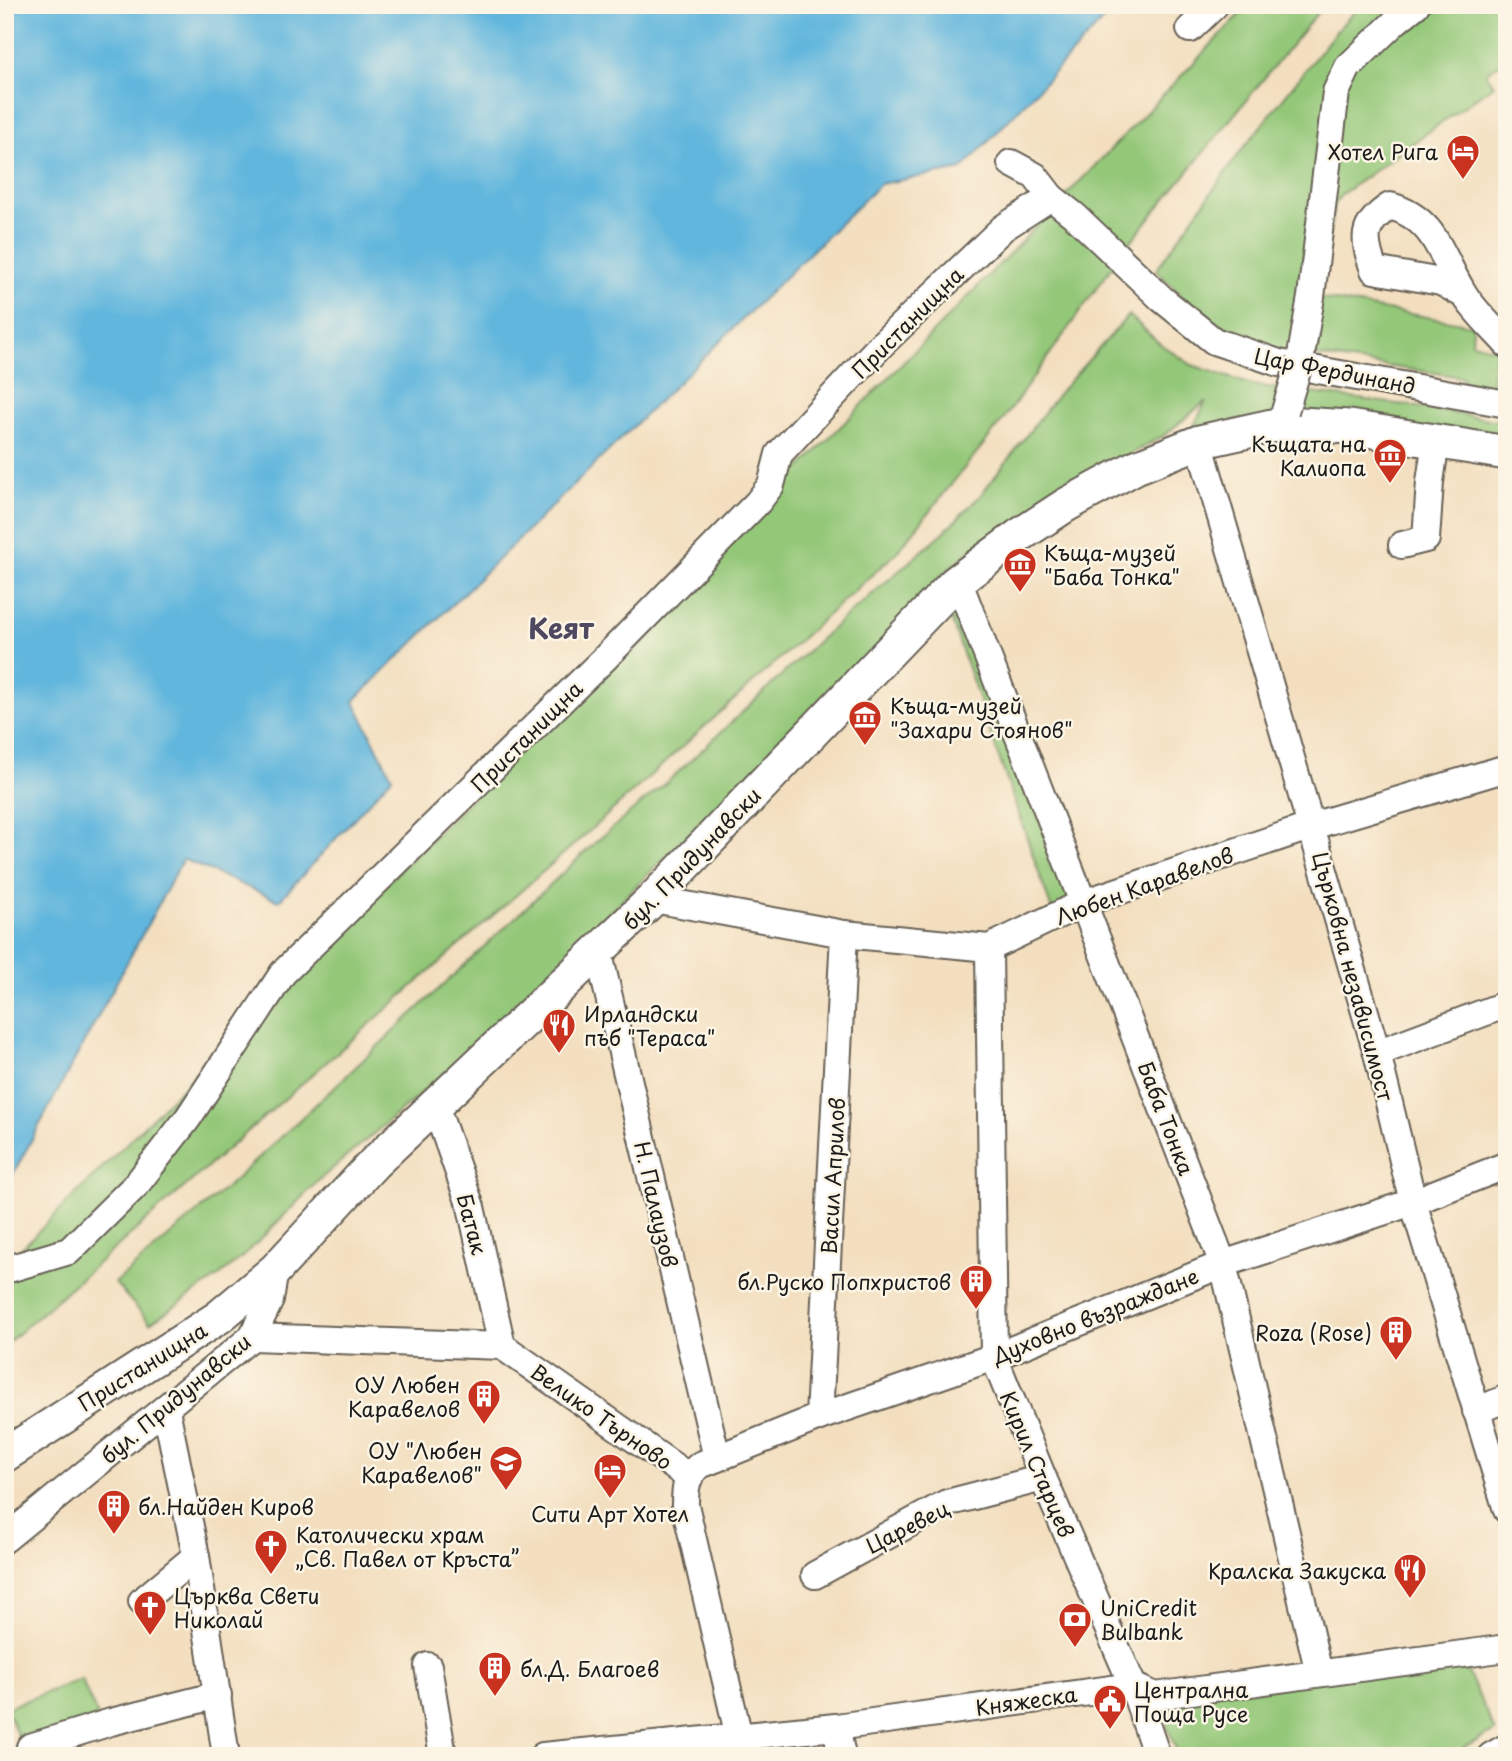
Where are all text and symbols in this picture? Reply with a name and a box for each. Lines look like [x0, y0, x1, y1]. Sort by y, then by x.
hotel icon: Хотел Рига [1444, 132, 1482, 181]
place label: Хотел Рига [1328, 135, 1439, 167]
street label: Пристанищна [844, 259, 970, 385]
street label: Цар Фердинанд [1252, 339, 1418, 401]
place label: Къщата на Калиопа [1251, 427, 1366, 483]
museum icon: Къщата на Калиопа [1371, 436, 1409, 485]
place label: Къща-музей "Баба Тонка" [1044, 536, 1180, 592]
museum icon: Къща-музей "Баба Тонка" [1001, 545, 1039, 594]
district label: Кеят [528, 606, 595, 649]
street label: Пристанищна [463, 673, 589, 799]
place label: Къща-музей "Захари Стоянов" [890, 689, 1073, 745]
museum icon: Къща-музей "Захари Стоянов" [846, 698, 884, 747]
street label: бул. Придунавски [614, 779, 768, 937]
street label: Любен Каравелов [1050, 838, 1238, 932]
street label: Църковна независимост [1305, 848, 1403, 1105]
place label: Ирландски пъб "Тераса" [584, 997, 715, 1053]
restaurant icon: Ирландски пъб "Тераса" [540, 1006, 578, 1055]
street label: Баба Тонка [1131, 1057, 1203, 1179]
street label: Васил Априлов [812, 1097, 852, 1255]
street label: Н. Палаузов [627, 1138, 687, 1270]
street label: Батак [450, 1190, 497, 1258]
street label: Духовно възраждане [986, 1259, 1203, 1371]
building icon: бл.Руско Попхристов [957, 1262, 995, 1311]
place label: бл.Руско Попхристов [737, 1265, 951, 1297]
street label: Пристанищна [71, 1313, 213, 1419]
building icon: Roza (Rose) [1377, 1313, 1415, 1362]
place label: Roza (Rose) [1255, 1316, 1372, 1348]
street label: бул. Придунавски [93, 1325, 257, 1471]
street label: Велико Търново [524, 1355, 680, 1477]
place label: ОУ Любен Каравелов [348, 1368, 460, 1424]
building icon: ОУ Любен Каравелов [465, 1377, 503, 1426]
street label: Кирил Старцев [993, 1386, 1083, 1542]
place label: ОУ "Любен Каравелов" [361, 1434, 482, 1490]
school or university icon: ОУ "Любен Каравелов" [487, 1443, 525, 1492]
hotel icon: Сити Арт Хотел [591, 1451, 629, 1500]
building icon: бл.Найден Киров [95, 1487, 133, 1536]
place label: бл.Найден Киров [138, 1490, 314, 1522]
street label: Царевец [859, 1491, 955, 1561]
place label: Сити Арт Хотел [531, 1497, 689, 1529]
place label: Католически храм „Св. Павел от Кръста” [296, 1518, 519, 1574]
church icon: Католически храм „Св. Павел от Кръста” [252, 1527, 290, 1576]
restaurant icon: Кралска Закуска [1391, 1551, 1429, 1600]
place label: Кралска Закуска [1208, 1554, 1386, 1586]
place label: Църква Свети Николай [174, 1579, 319, 1635]
church icon: Църква Свети Николай [131, 1588, 169, 1637]
place label: UniCredit Bulbank [1100, 1591, 1197, 1647]
bank icon: UniCredit Bulbank [1056, 1600, 1094, 1649]
building icon: бл.Д. Благоев [476, 1649, 514, 1698]
place label: бл.Д. Благоев [520, 1652, 659, 1684]
place label: Централна Поща Русе [1134, 1673, 1248, 1729]
street label: Княжеска [973, 1677, 1079, 1723]
public building icon: Централна Поща Русе [1091, 1682, 1129, 1731]

